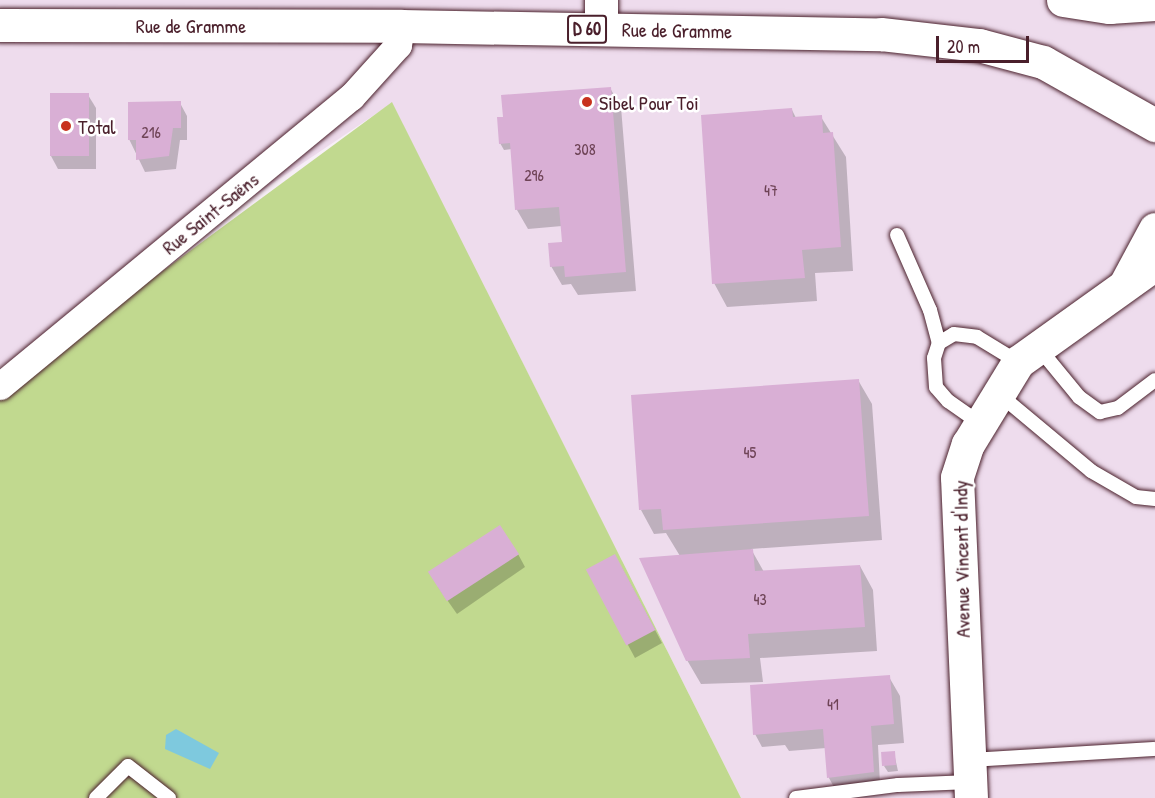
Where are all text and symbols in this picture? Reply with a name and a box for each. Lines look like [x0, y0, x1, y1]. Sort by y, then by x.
street label: Rue de Gramme [136, 13, 246, 37]
road number: D 60 [566, 14, 608, 44]
street label: Rue de Gramme [622, 17, 732, 43]
scale bar [939, 24, 1032, 62]
text: 20 m [947, 34, 980, 59]
place label: Sibel Pour Toi [599, 90, 699, 114]
marker: Sibel Pour Toi [580, 95, 594, 109]
place label: Total [78, 114, 115, 138]
marker: Total [59, 119, 73, 133]
house number: 216 [141, 122, 161, 142]
house number: 308 [574, 139, 596, 159]
house number: 296 [524, 165, 544, 185]
street label: Rue Saint-Saëns [157, 167, 263, 259]
house number: 47 [764, 180, 778, 200]
house number: 45 [744, 442, 756, 462]
street label: Avenue Vincent d'Indy [948, 480, 974, 638]
house number: 43 [753, 589, 767, 609]
house number: 41 [827, 694, 839, 714]

